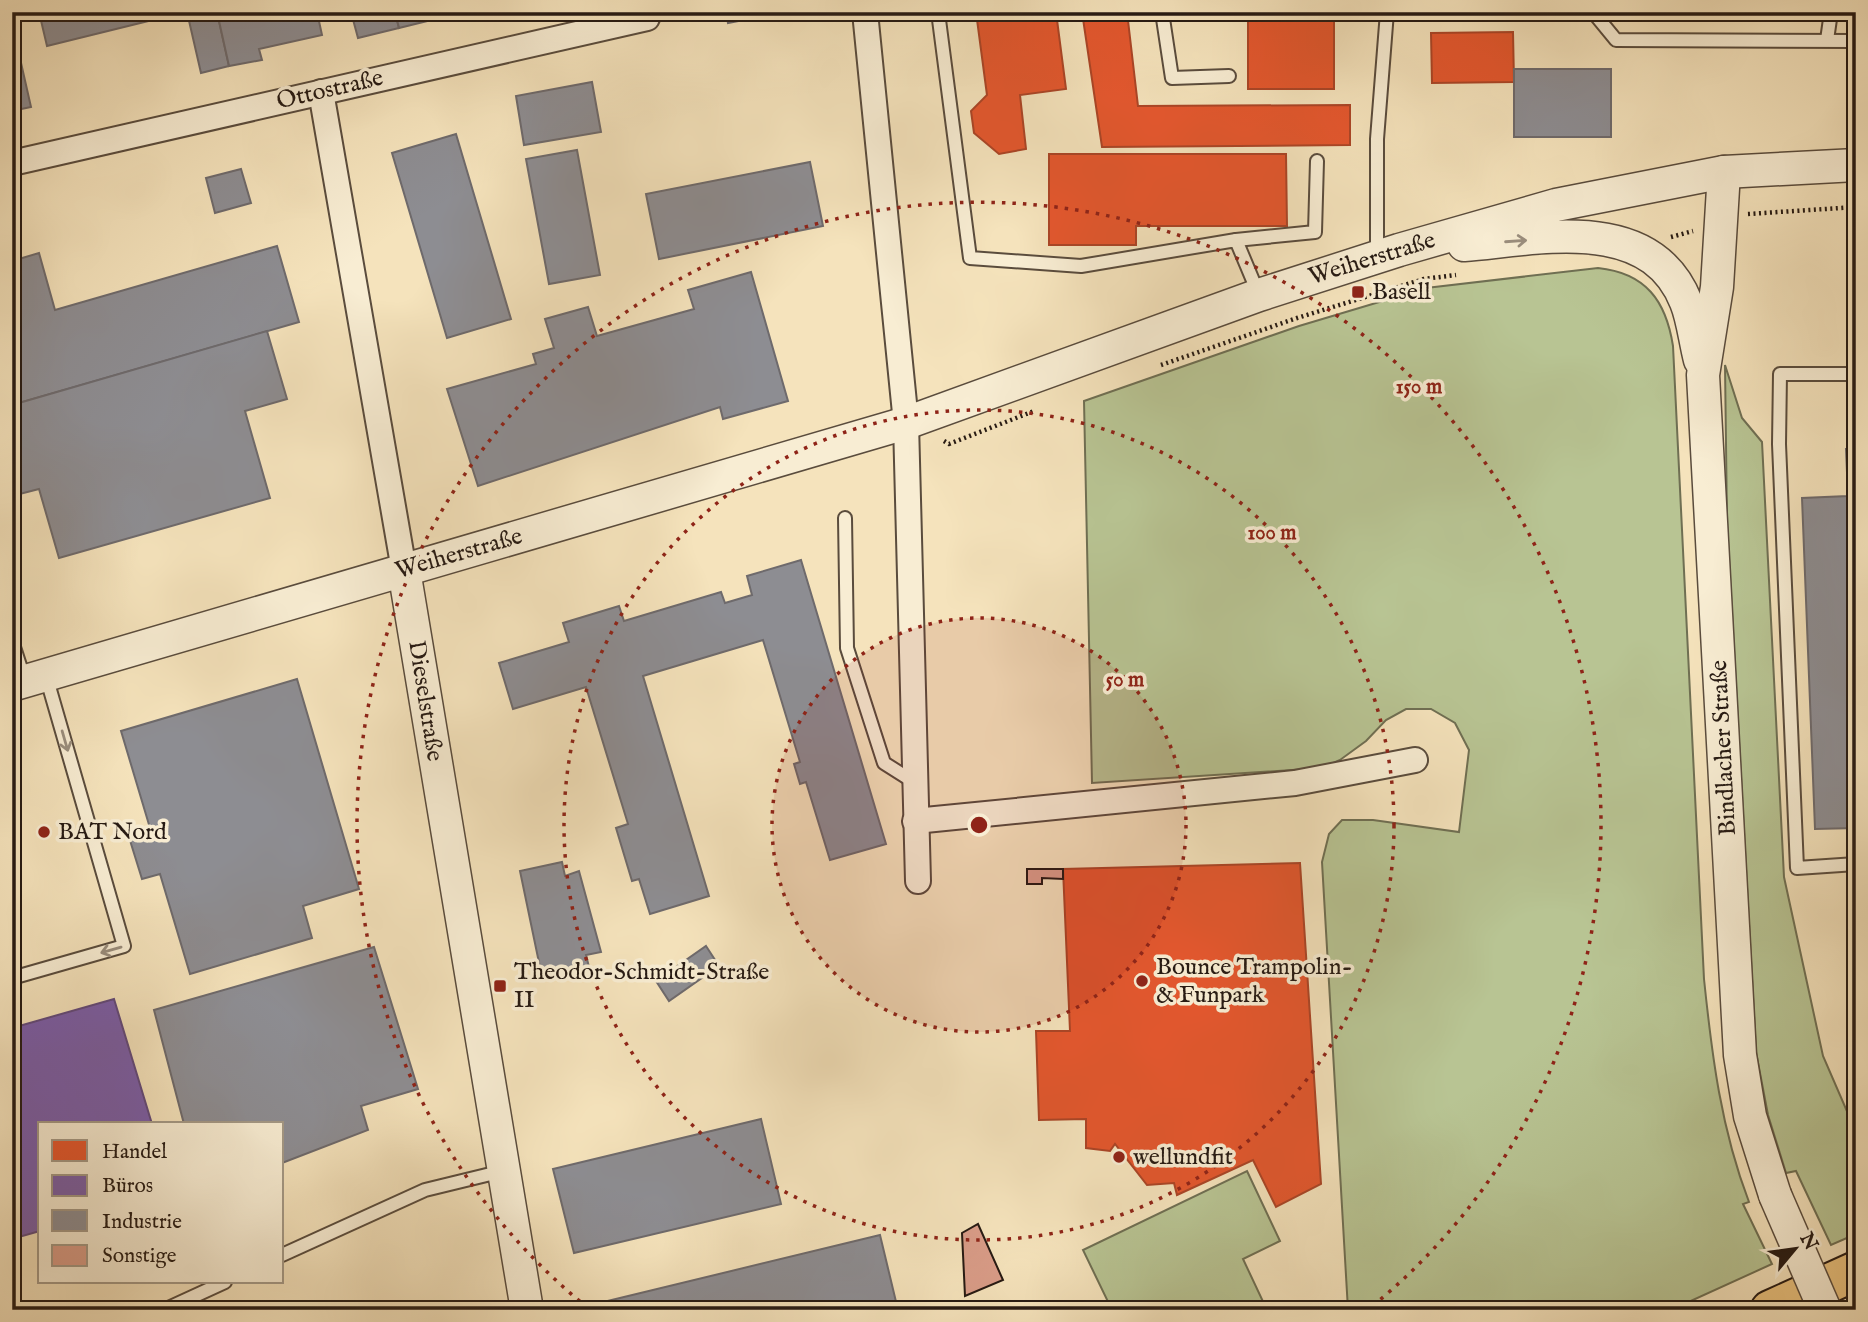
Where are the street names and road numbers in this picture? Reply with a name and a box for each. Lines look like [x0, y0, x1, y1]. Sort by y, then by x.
street label: Ottostraße [274, 63, 386, 117]
street label: Weiherstraße [1305, 225, 1439, 293]
street label: Weiherstraße [392, 521, 526, 587]
street label: Dieselstraße [400, 638, 450, 764]
street label: Bindlacher Straße [1704, 659, 1744, 837]

